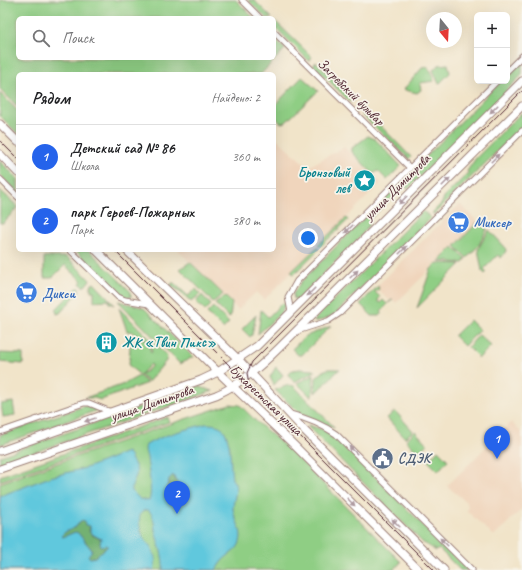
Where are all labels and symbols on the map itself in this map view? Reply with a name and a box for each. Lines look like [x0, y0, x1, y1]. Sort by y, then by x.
north arrow [426, 12, 462, 48]
street label: Загребский бульвар [314, 55, 389, 130]
one-way arrow [489, 104, 499, 113]
street label: улица Димитрова [360, 150, 434, 224]
one-way arrow [490, 153, 500, 163]
place label: Бронзовый лев [298, 164, 352, 197]
place icon: Бронзовый лев [352, 167, 378, 193]
one-way arrow [441, 177, 451, 187]
one-way arrow [398, 196, 407, 205]
supermarket icon: Миксер [445, 209, 471, 235]
place label: Миксер [474, 214, 512, 231]
one-way arrow [344, 224, 354, 234]
your location [298, 228, 318, 248]
one-way arrow [398, 245, 408, 255]
one-way arrow [349, 269, 358, 279]
supermarket icon: Дикси [14, 280, 40, 306]
place label: Дикси [42, 285, 76, 302]
one-way arrow [306, 287, 315, 297]
building icon: ЖК «Твин Пикс» [93, 329, 119, 355]
place label: ЖК «Твин Пикс» [122, 334, 216, 351]
street label: Бухарестская улица [226, 361, 307, 440]
street label: улица Димитрова [107, 381, 197, 425]
one-way arrow [83, 417, 95, 423]
pin: 1 [484, 426, 510, 459]
one-way arrow [348, 445, 357, 455]
public building icon: СДЭК [369, 445, 395, 471]
place label: СДЭК [398, 450, 433, 467]
pin: 2 [164, 481, 190, 514]
one-way arrow [346, 497, 356, 507]
one-way arrow [391, 518, 401, 528]
one-way arrow [439, 537, 449, 547]

